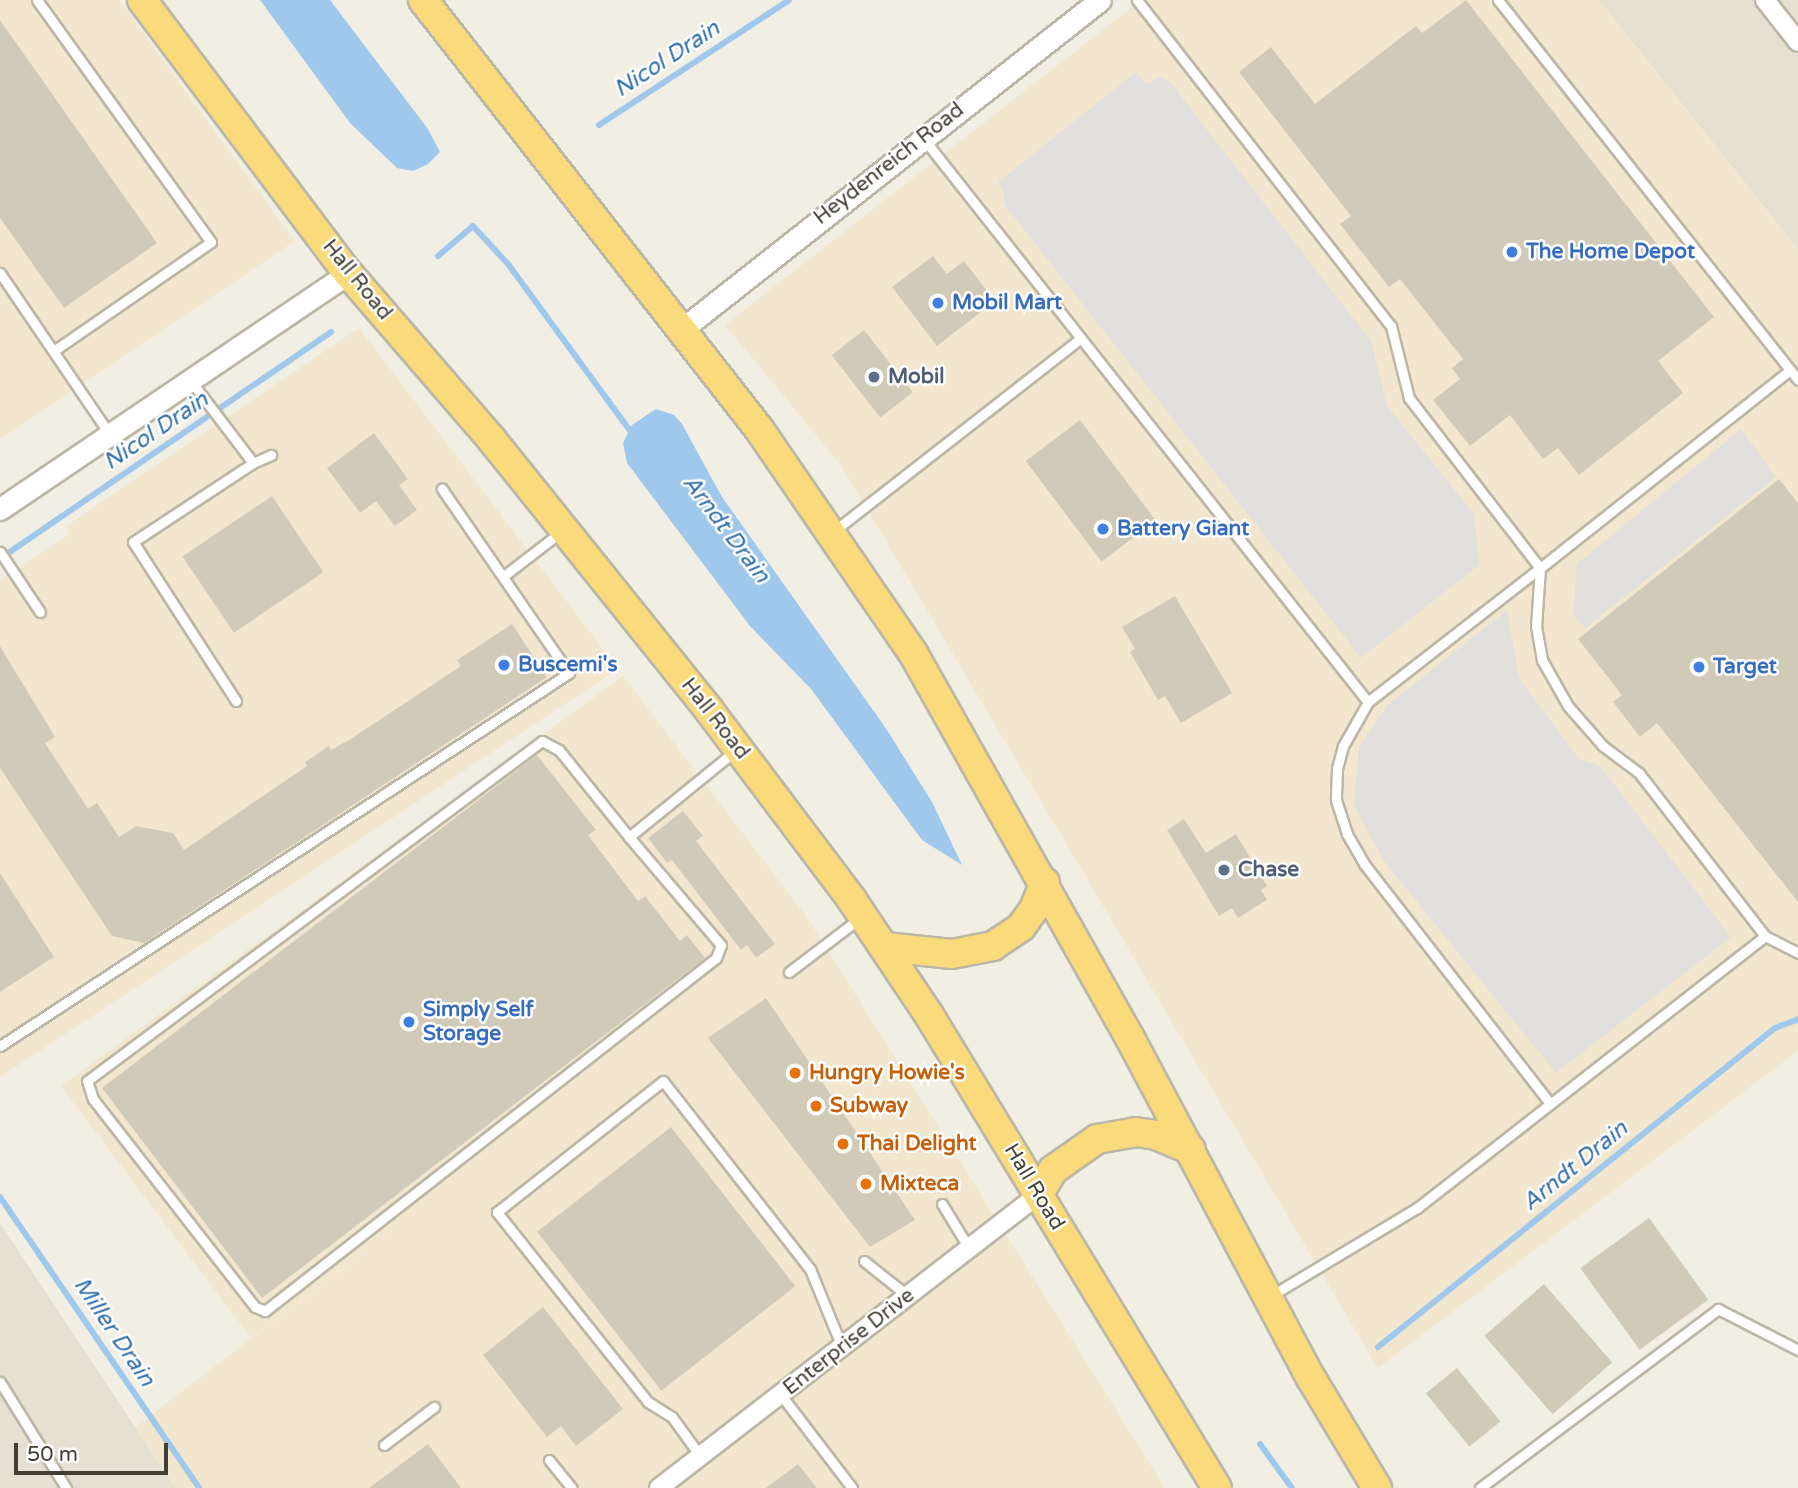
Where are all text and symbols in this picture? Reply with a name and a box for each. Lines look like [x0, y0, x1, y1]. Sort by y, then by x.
water label: Nicol Drain [609, 15, 725, 103]
street label: Heydenreich Road [809, 98, 969, 230]
street label: Hall Road [317, 235, 397, 325]
place label: The Home Depot [1526, 239, 1695, 265]
marker: The Home Depot [1504, 244, 1520, 260]
place label: Mobil Mart [952, 290, 1062, 316]
marker: Mobil Mart [930, 295, 946, 311]
place label: Mobil [888, 364, 944, 390]
marker: Mobil [866, 369, 882, 385]
water label: Nicol Drain [98, 386, 214, 476]
water label: Arndt Drain [677, 470, 775, 588]
place label: Battery Giant [1117, 516, 1249, 542]
marker: Battery Giant [1095, 521, 1111, 537]
place label: Buscemi's [518, 652, 618, 678]
place label: Target [1713, 654, 1777, 680]
marker: Buscemi's [496, 657, 512, 673]
marker: Target [1691, 659, 1707, 675]
street label: Hall Road [675, 673, 755, 765]
place label: Chase [1238, 857, 1299, 883]
marker: Chase [1216, 862, 1232, 878]
place label: Simply Self Storage [423, 997, 534, 1047]
marker: Simply Self Storage [401, 1014, 417, 1030]
place label: Hungry Howie's [809, 1060, 965, 1086]
marker: Hungry Howie's [787, 1065, 803, 1081]
place label: Subway [830, 1093, 908, 1119]
marker: Subway [808, 1098, 824, 1114]
water label: Arndt Drain [1517, 1115, 1633, 1217]
place label: Thai Delight [857, 1131, 976, 1157]
marker: Thai Delight [835, 1136, 851, 1152]
street label: Hall Road [998, 1139, 1070, 1235]
place label: Mixteca [880, 1171, 959, 1197]
marker: Mixteca [858, 1176, 874, 1192]
water label: Miller Drain [67, 1272, 161, 1392]
street label: Enterprise Drive [778, 1283, 920, 1401]
scale bar [18, 1428, 172, 1472]
text: 50 m [27, 1442, 78, 1467]

